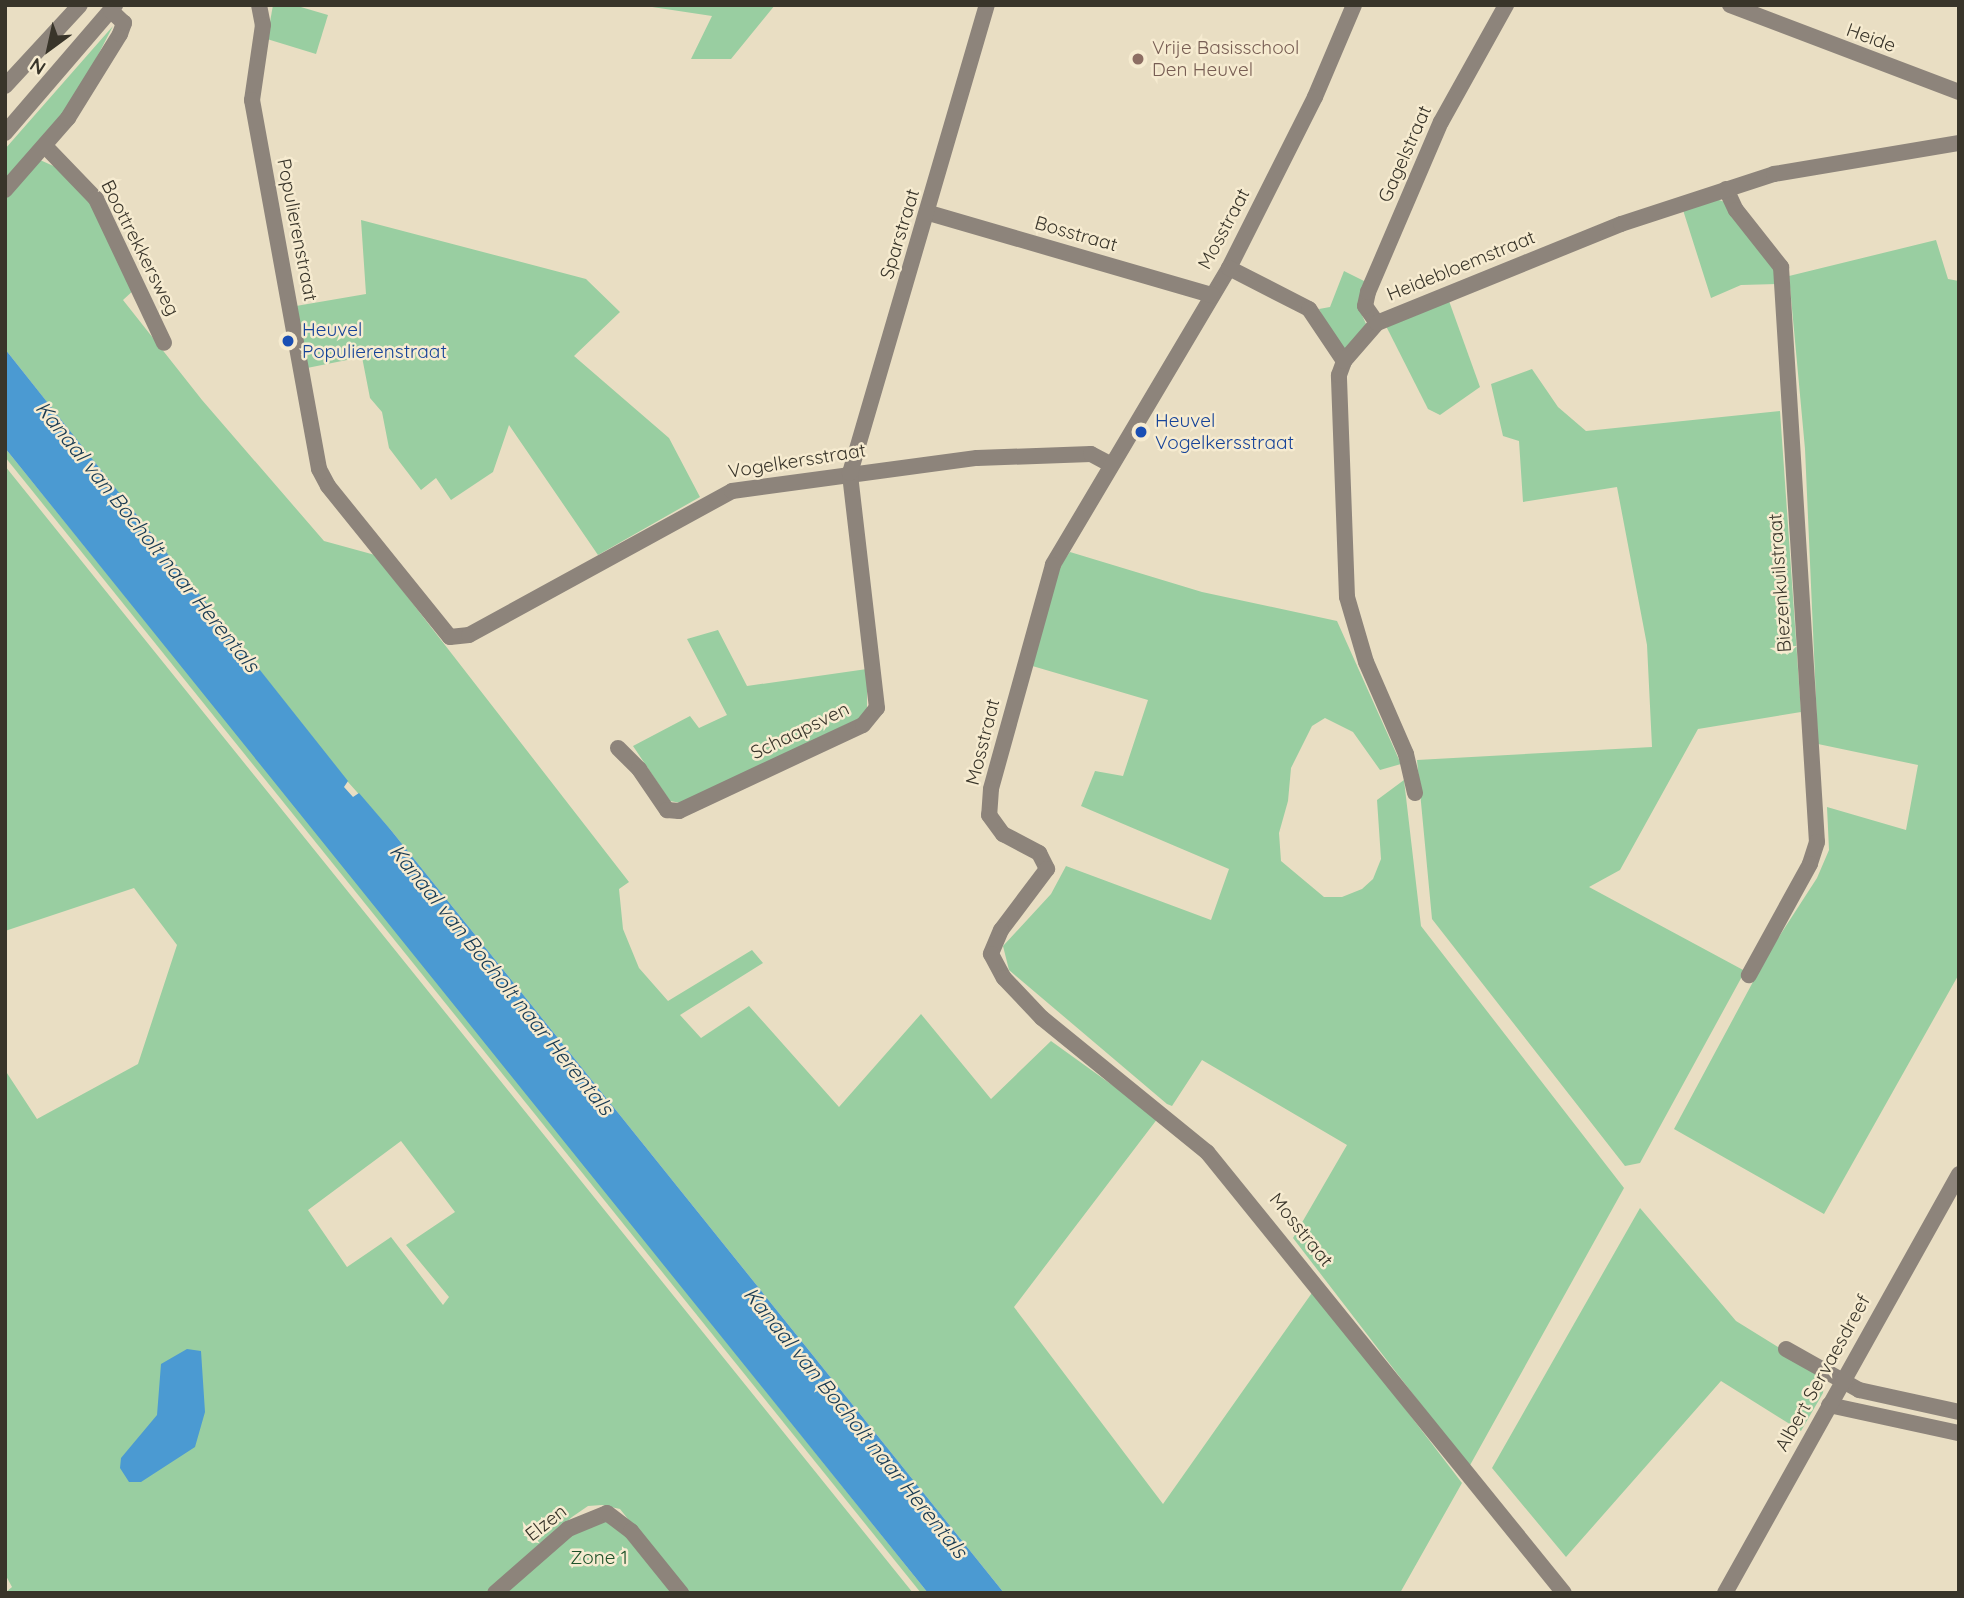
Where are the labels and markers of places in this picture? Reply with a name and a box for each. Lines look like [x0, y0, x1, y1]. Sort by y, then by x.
place label: Vrije Basisschool Den Heuvel [1152, 37, 1299, 81]
marker: Vrije Basisschool Den Heuvel [1130, 51, 1146, 67]
place label: Heuvel Populierenstraat [302, 319, 447, 363]
marker: Heuvel Populierenstraat [280, 333, 296, 349]
place label: Heuvel Vogelkersstraat [1155, 410, 1294, 454]
marker: Heuvel Vogelkersstraat [1133, 424, 1149, 440]

